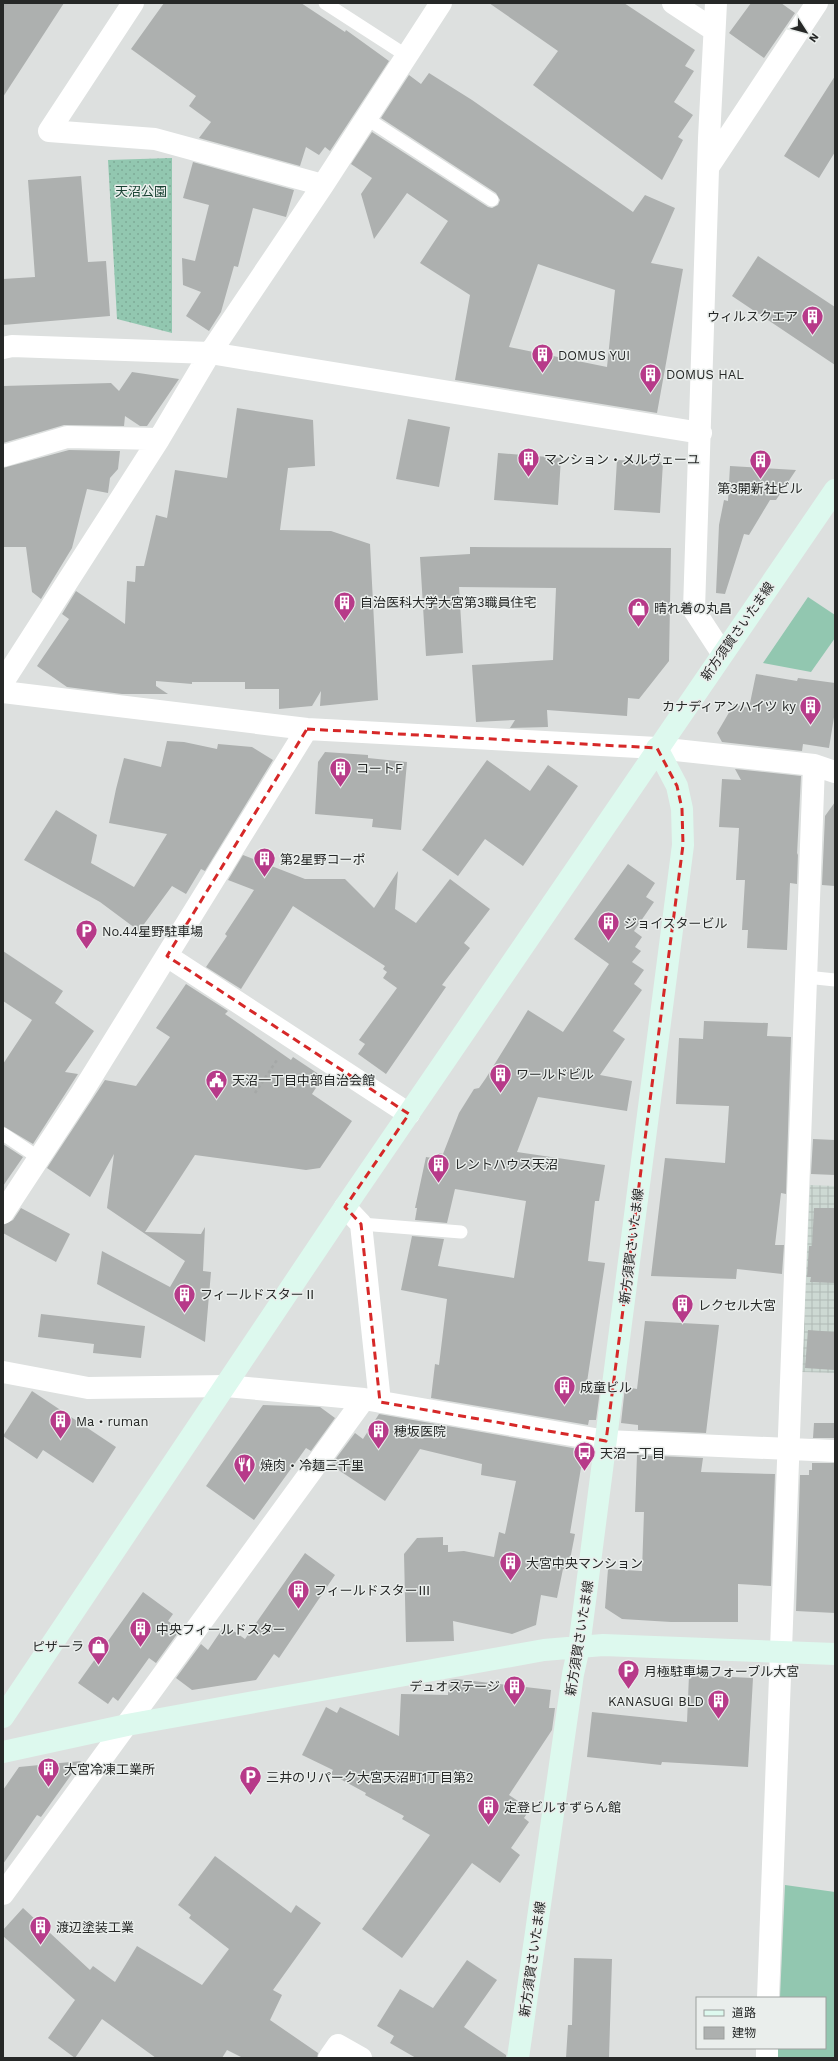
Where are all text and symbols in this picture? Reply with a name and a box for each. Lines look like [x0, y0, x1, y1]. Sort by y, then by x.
north arrow [786, 12, 826, 52]
text: N [806, 30, 821, 45]
park label: 天沼公園 [115, 184, 167, 199]
building icon: ウィルスクエア [800, 303, 826, 336]
place label: ウィルスクエア [707, 309, 798, 324]
building icon: DOMUS YUI [529, 342, 555, 375]
place label: DOMUS YUI [558, 348, 630, 363]
building icon: DOMUS HAL [638, 361, 664, 394]
place label: DOMUS HAL [666, 367, 744, 382]
building icon: マンション・メルヴェーユ [515, 446, 541, 479]
building icon: 第3開新社ビル [747, 447, 773, 480]
place label: マンション・メルヴェーユ [544, 452, 700, 467]
place label: 第3開新社ビル [717, 481, 803, 496]
street label: 新方須賀さいたま線 [698, 579, 777, 683]
building icon: 自治医科大学大宮第3職員住宅 [331, 589, 357, 622]
place label: 自治医科大学大宮第3職員住宅 [360, 595, 537, 610]
shop icon: 晴れ着の丸昌 [625, 595, 651, 628]
place label: 晴れ着の丸昌 [654, 601, 732, 616]
building icon: カナディアンハイツ ky [798, 693, 824, 726]
place label: カナディアンハイツ ky [662, 699, 796, 714]
building icon: コートF [328, 755, 354, 788]
place label: コートF [356, 761, 403, 776]
building icon: 第2星野コーポ [251, 846, 277, 879]
place label: 第2星野コーポ [280, 852, 366, 867]
building icon: ジョイスタービル [595, 910, 621, 943]
place label: ジョイスタービル [624, 916, 728, 931]
parking icon: No.44星野駐車場 [74, 918, 100, 951]
place label: No.44星野駐車場 [102, 924, 203, 939]
building icon: ワールドビル [487, 1061, 513, 1094]
public building icon: 天沼一丁目中部自治会館 [203, 1067, 229, 1100]
place label: ワールドビル [516, 1067, 594, 1082]
place label: 天沼一丁目中部自治会館 [232, 1073, 375, 1088]
building icon: レントハウス天沼 [425, 1151, 451, 1184]
place label: レントハウス天沼 [454, 1157, 558, 1172]
street label: 新方須賀さいたま線 [617, 1187, 646, 1305]
building icon: フィールドスターⅡ [172, 1281, 198, 1314]
place label: フィールドスターⅡ [200, 1287, 317, 1302]
building icon: レクセル大宮 [669, 1292, 695, 1325]
place label: レクセル大宮 [698, 1298, 776, 1313]
building icon: 成童ビル [551, 1374, 577, 1407]
place label: 成童ビル [580, 1380, 632, 1395]
building icon: Ma・ruman [47, 1408, 73, 1441]
place label: Ma・ruman [76, 1414, 149, 1429]
building icon: 穂坂医院 [366, 1418, 392, 1451]
place label: 穂坂医院 [394, 1424, 446, 1439]
bus stop icon: 天沼一丁目 [571, 1440, 597, 1473]
place label: 天沼一丁目 [600, 1446, 665, 1461]
restaurant icon: 焼肉・冷麺三千里 [231, 1452, 257, 1485]
place label: 焼肉・冷麺三千里 [260, 1458, 364, 1473]
building icon: 大宮中央マンション [498, 1550, 524, 1583]
place label: 大宮中央マンション [526, 1556, 643, 1571]
building icon: フィールドスターⅢ [285, 1577, 311, 1610]
street label: 新方須賀さいたま線 [563, 1579, 596, 1697]
place label: フィールドスターⅢ [314, 1583, 431, 1598]
building icon: 中央フィールドスター [128, 1616, 154, 1649]
place label: 中央フィールドスター [156, 1622, 286, 1637]
shop icon: ピザーラ [86, 1633, 112, 1666]
place label: ピザーラ [32, 1639, 84, 1654]
parking icon: 月極駐車場フォーブル大宮 [616, 1658, 642, 1691]
place label: 月極駐車場フォーブル大宮 [644, 1664, 799, 1679]
building icon: デュオステージ [502, 1673, 528, 1706]
place label: デュオステージ [409, 1679, 500, 1694]
building icon: KANASUGI BLD [706, 1688, 732, 1721]
place label: KANASUGI BLD [608, 1694, 704, 1709]
building icon: 大宮冷凍工業所 [36, 1756, 62, 1789]
place label: 大宮冷凍工業所 [64, 1762, 155, 1777]
parking icon: 三井のリパーク大宮天沼町1丁目第2 [237, 1764, 263, 1797]
place label: 三井のリパーク大宮天沼町1丁目第2 [266, 1770, 474, 1785]
building icon: 定登ビルすずらん館 [476, 1794, 502, 1827]
place label: 定登ビルすずらん館 [504, 1800, 621, 1815]
street label: 新方須賀さいたま線 [517, 1900, 548, 2018]
building icon: 渡辺塗装工業 [28, 1914, 54, 1947]
place label: 渡辺塗装工業 [56, 1920, 134, 1935]
legend [696, 1997, 826, 2049]
text: 道路 [732, 2006, 756, 2020]
text: 建物 [732, 2026, 756, 2040]

